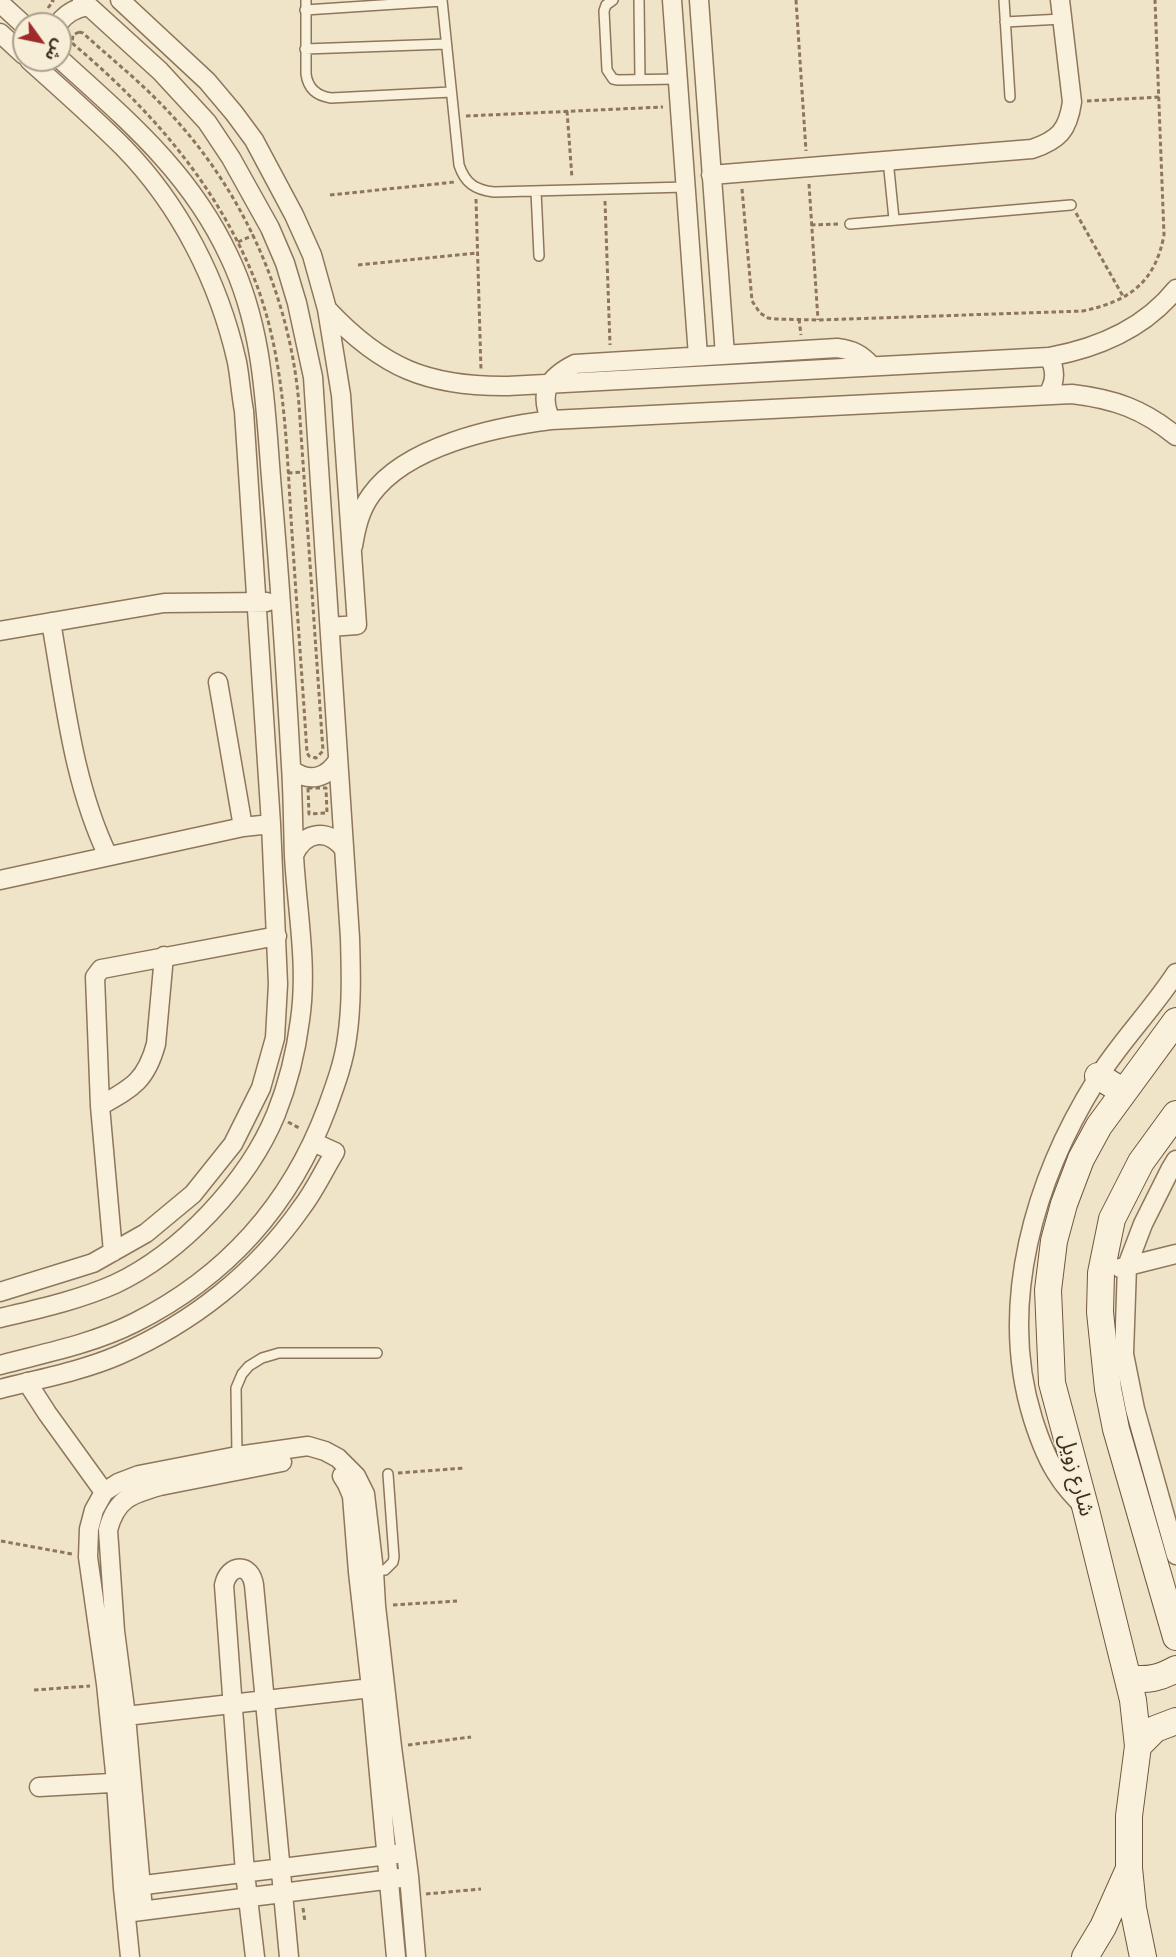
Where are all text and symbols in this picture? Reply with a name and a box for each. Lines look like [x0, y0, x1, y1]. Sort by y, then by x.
north arrow [12, 12, 72, 72]
text: ش [41, 36, 70, 65]
street label: شارع زويل [1053, 1431, 1099, 1519]

